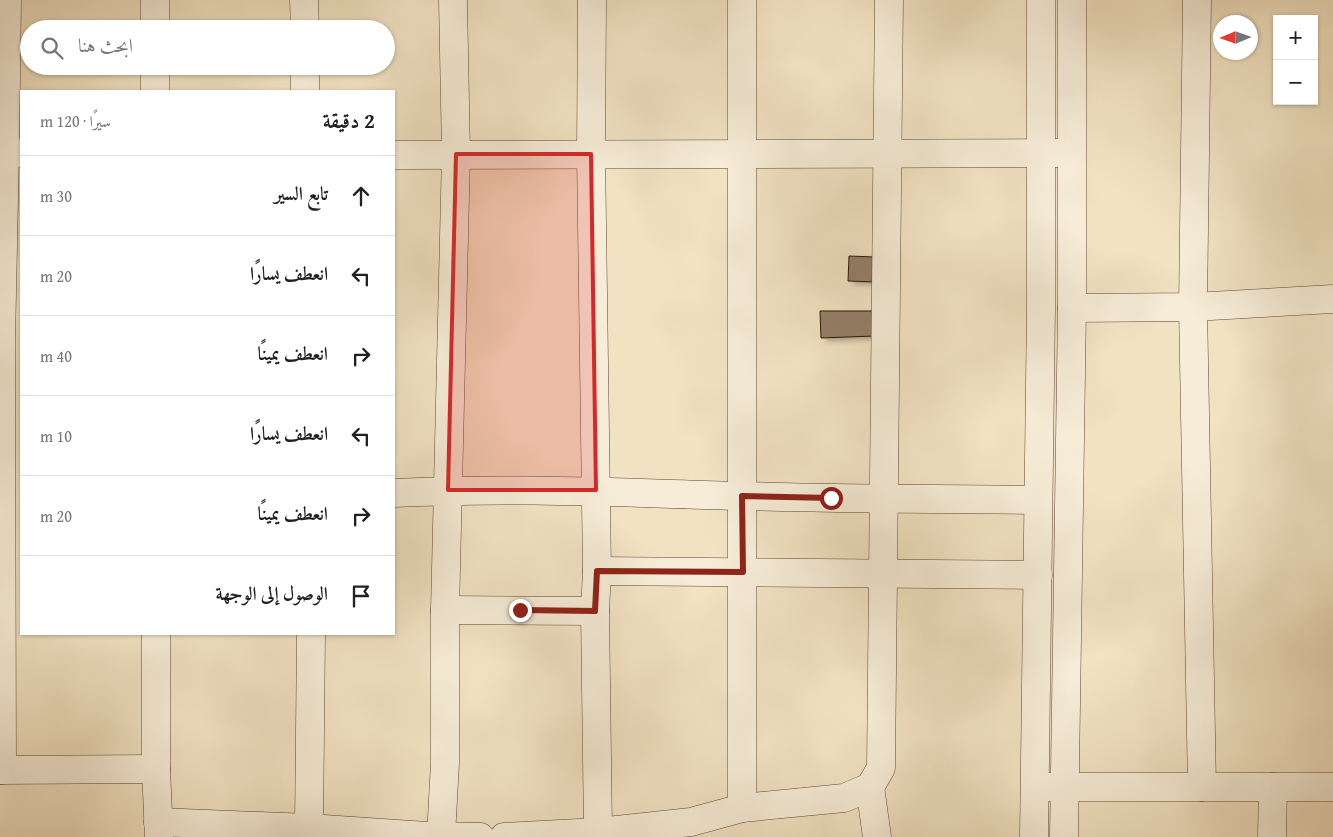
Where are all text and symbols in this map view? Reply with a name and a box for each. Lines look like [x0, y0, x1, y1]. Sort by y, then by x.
north arrow [1213, 15, 1258, 60]
map controls [1273, 15, 1318, 105]
button: + [1273, 15, 1318, 60]
search box [20, 20, 395, 75]
text: ابحث هنا [78, 31, 133, 59]
icon: search [38, 34, 66, 62]
button: − [1273, 60, 1318, 105]
text: 2 دقيقة [323, 105, 375, 136]
text: سيرًا · 120 m [40, 109, 111, 133]
text: تابع السير [274, 179, 328, 207]
icon: ahead [347, 182, 375, 210]
text: 30 m [40, 184, 72, 208]
text: انعطف يسارًا [250, 259, 328, 287]
icon: left [347, 262, 375, 290]
text: 20 m [40, 264, 72, 288]
text: انعطف يمينًا [258, 339, 328, 367]
icon: right [347, 342, 375, 370]
text: 40 m [40, 344, 72, 368]
text: انعطف يسارًا [250, 419, 328, 447]
icon: left [347, 422, 375, 450]
text: 10 m [40, 424, 72, 448]
route start [820, 487, 843, 510]
text: انعطف يمينًا [258, 499, 328, 527]
icon: right [347, 502, 375, 530]
text: 20 m [40, 504, 72, 528]
text: الوصول إلى الوجهة [216, 579, 328, 607]
icon: arrive [347, 582, 375, 610]
route end [509, 599, 532, 622]

